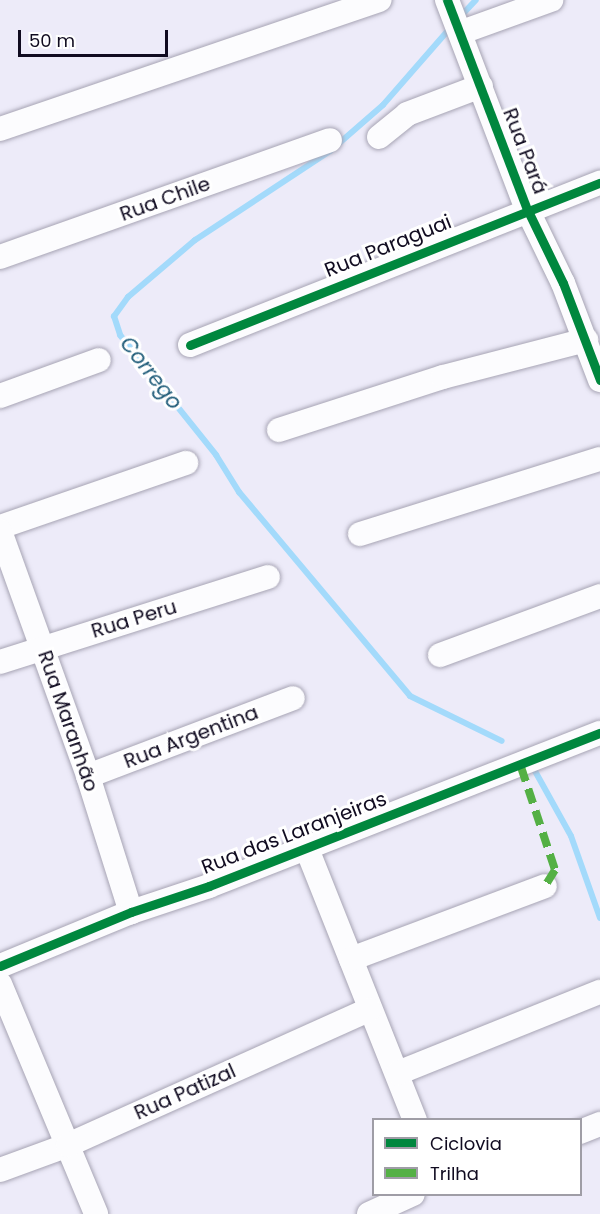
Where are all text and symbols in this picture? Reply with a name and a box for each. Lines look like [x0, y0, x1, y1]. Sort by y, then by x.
scale bar [21, 18, 171, 56]
text: 50 m [29, 28, 75, 53]
street label: Rua Pará [498, 105, 552, 197]
street label: Rua Chile [117, 172, 213, 226]
street label: Rua Paraguai [321, 210, 455, 282]
water label: Corrego [115, 331, 187, 415]
street label: Rua Peru [88, 595, 180, 643]
street label: Rua Maranhão [33, 647, 103, 795]
street label: Rua Argentina [120, 700, 262, 774]
street label: Rua das Laranjeiras [198, 787, 390, 879]
street label: Rua Patizal [130, 1059, 240, 1125]
legend [372, 1118, 582, 1196]
text: Ciclovia [430, 1131, 502, 1156]
text: Trilha [430, 1161, 479, 1186]

